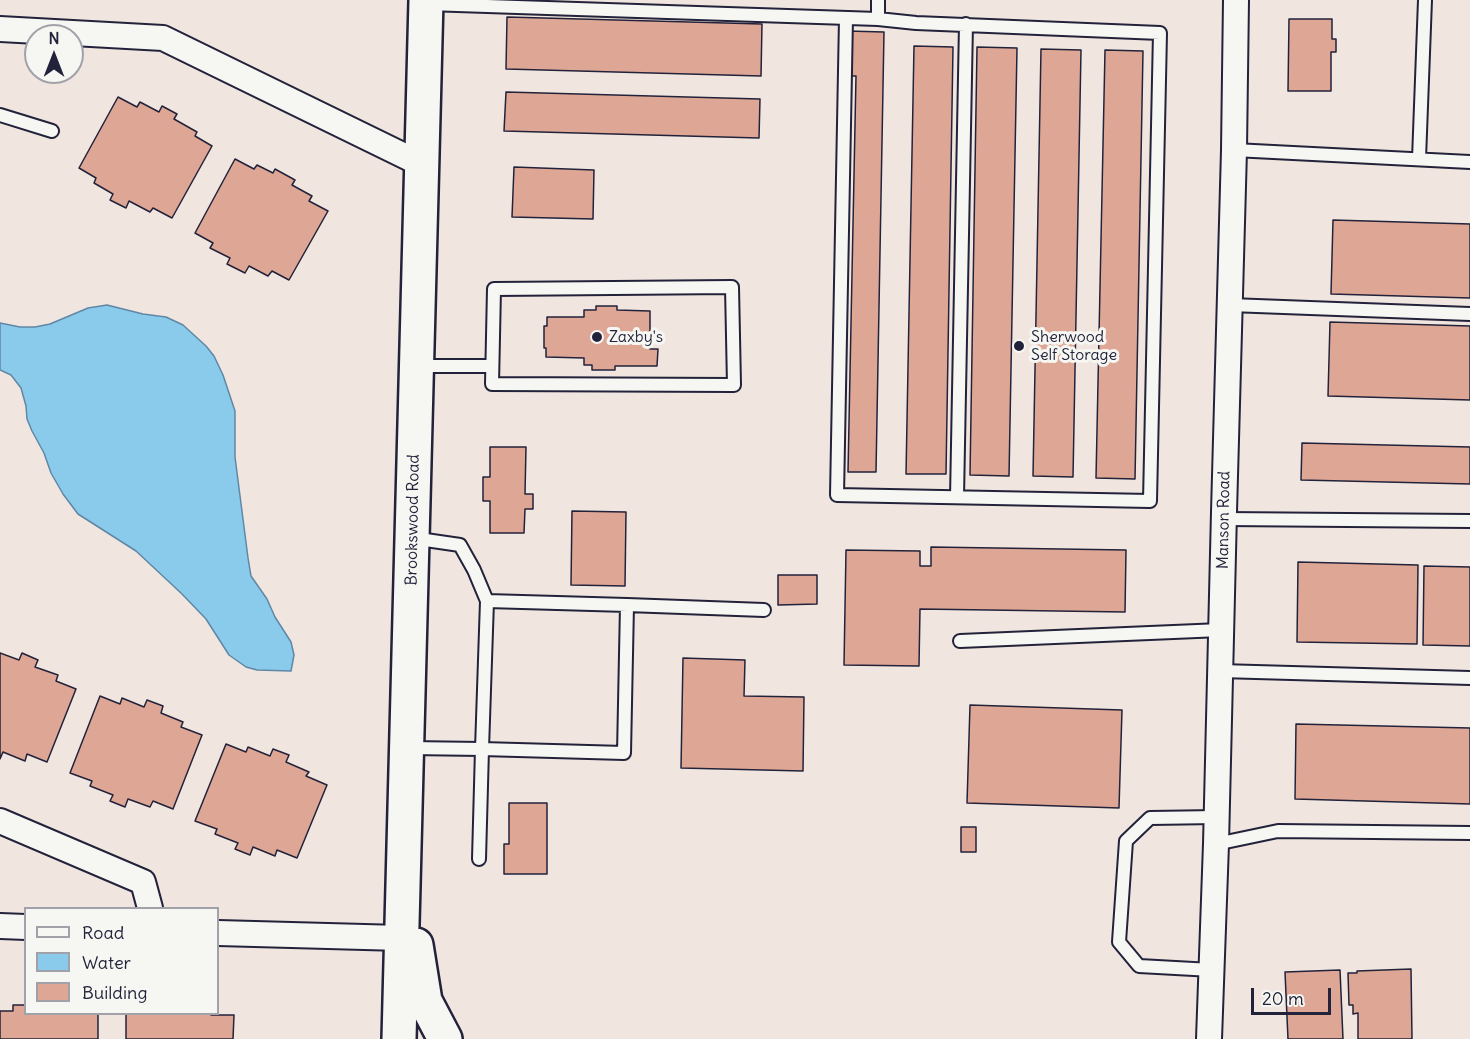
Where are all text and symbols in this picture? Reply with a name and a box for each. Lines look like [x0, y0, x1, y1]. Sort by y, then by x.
north arrow [24, 24, 84, 84]
text: N [48, 28, 60, 48]
place label: Zaxby's [609, 327, 663, 347]
place label: Sherwood Self Storage [1031, 327, 1117, 365]
marker: Zaxby's [590, 330, 604, 344]
marker: Sherwood Self Storage [1012, 339, 1026, 353]
street label: Brookswood Road [402, 454, 424, 586]
street label: Manson Road [1214, 471, 1234, 569]
legend [24, 907, 219, 1015]
text: Road [82, 921, 124, 944]
text: Water [82, 951, 131, 974]
scale bar [1254, 976, 1334, 1014]
text: Building [82, 981, 147, 1004]
text: 20 m [1262, 987, 1304, 1010]

